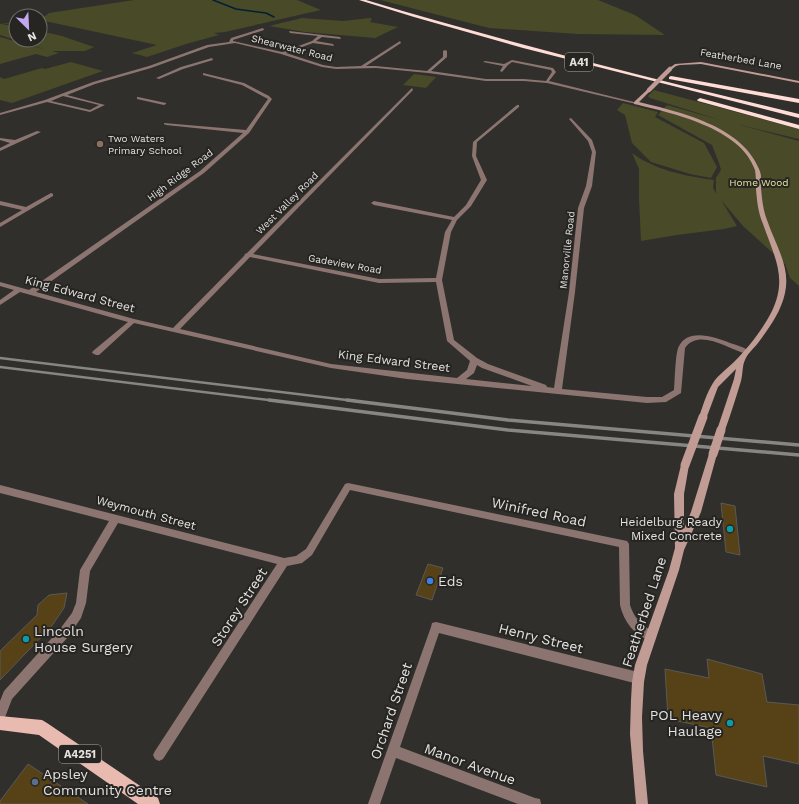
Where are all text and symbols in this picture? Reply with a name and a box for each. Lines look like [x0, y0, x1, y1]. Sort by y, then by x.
north arrow [8, 8, 48, 48]
text: N [25, 29, 38, 44]
street label: Shearwater Road [250, 33, 334, 63]
street label: Featherbed Lane [699, 46, 783, 72]
road number: A41 [565, 53, 593, 71]
place label: Two Waters Primary School [108, 133, 182, 156]
marker: Two Waters Primary School [95, 139, 105, 149]
street label: High Ridge Road [145, 147, 215, 203]
street label: West Valley Road [254, 170, 320, 236]
park label: Home Wood [729, 177, 789, 188]
street label: Manorville Road [557, 211, 577, 289]
street label: Gadeview Road [307, 252, 383, 276]
street label: King Edward Street [24, 273, 136, 315]
street label: King Edward Street [337, 347, 451, 375]
street label: Weymouth Street [95, 493, 197, 533]
street label: Winifred Road [490, 494, 588, 530]
place label: Heidelburg Ready Mixed Concrete [620, 515, 723, 543]
marker: Heidelburg Ready Mixed Concrete [725, 524, 735, 534]
street label: Featherbed Lane [619, 555, 669, 669]
street label: Storey Street [208, 565, 270, 649]
place label: Eds [438, 573, 463, 589]
marker: Eds [425, 576, 435, 586]
street label: Henry Street [497, 620, 585, 656]
place label: Lincoln House Surgery [34, 623, 134, 655]
marker: Lincoln House Surgery [21, 634, 31, 644]
street label: Orchard Street [367, 660, 415, 762]
place label: POL Heavy Haulage [650, 707, 723, 739]
marker: POL Heavy Haulage [725, 718, 735, 728]
street label: Manor Avenue [422, 740, 518, 788]
road number: A4251 [59, 745, 101, 763]
place label: Apsley Community Centre [43, 766, 172, 798]
marker: Apsley Community Centre [30, 777, 40, 787]

